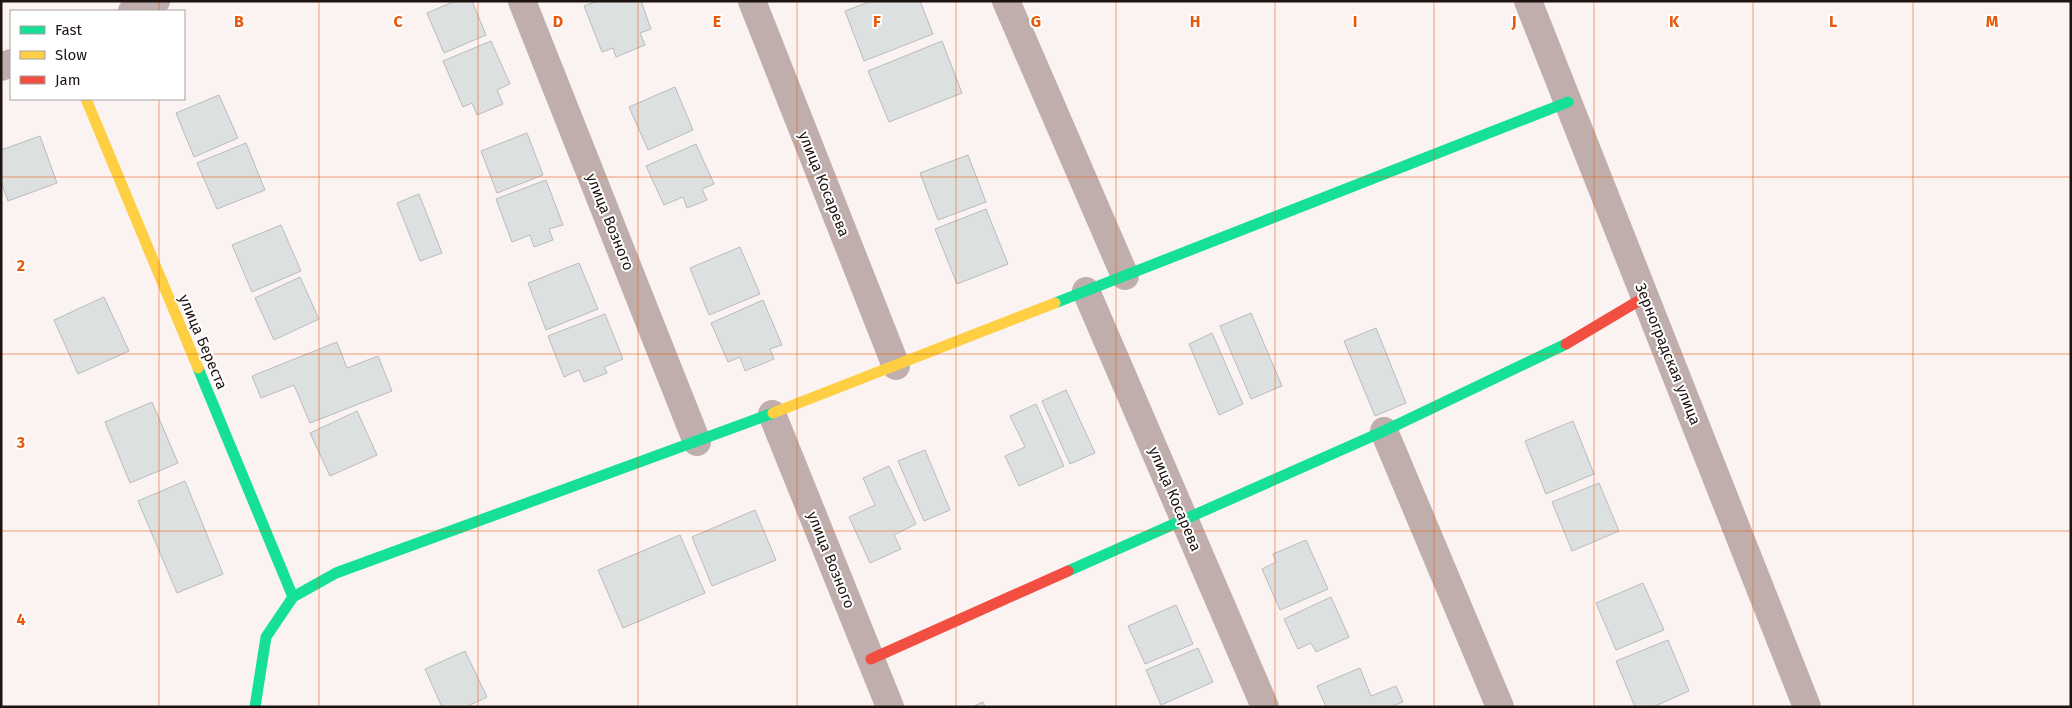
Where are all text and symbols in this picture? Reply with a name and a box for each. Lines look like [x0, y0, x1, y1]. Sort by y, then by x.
legend [10, 10, 185, 100]
text: B [234, 12, 244, 31]
text: C [393, 12, 403, 31]
text: D [553, 12, 563, 31]
text: E [713, 12, 721, 31]
text: F [873, 12, 881, 31]
text: G [1031, 12, 1041, 31]
text: H [1190, 12, 1200, 31]
text: I [1353, 12, 1357, 31]
text: J [1510, 12, 1517, 31]
text: K [1669, 12, 1680, 31]
text: L [1829, 12, 1837, 31]
text: M [1986, 12, 1999, 31]
text: Fast [55, 21, 82, 39]
text: Slow [55, 46, 87, 64]
text: Jam [55, 71, 81, 89]
street label: улица Косарева [795, 129, 853, 239]
street label: улица Возного [582, 171, 638, 273]
text: 2 [17, 256, 25, 275]
street label: Зерноградская улица [1631, 281, 1705, 427]
street label: улица Береста [175, 292, 231, 392]
text: 3 [16, 433, 25, 452]
street label: улица Косарева [1145, 444, 1205, 554]
street label: улица Возного [803, 509, 859, 611]
text: 4 [16, 610, 26, 629]

